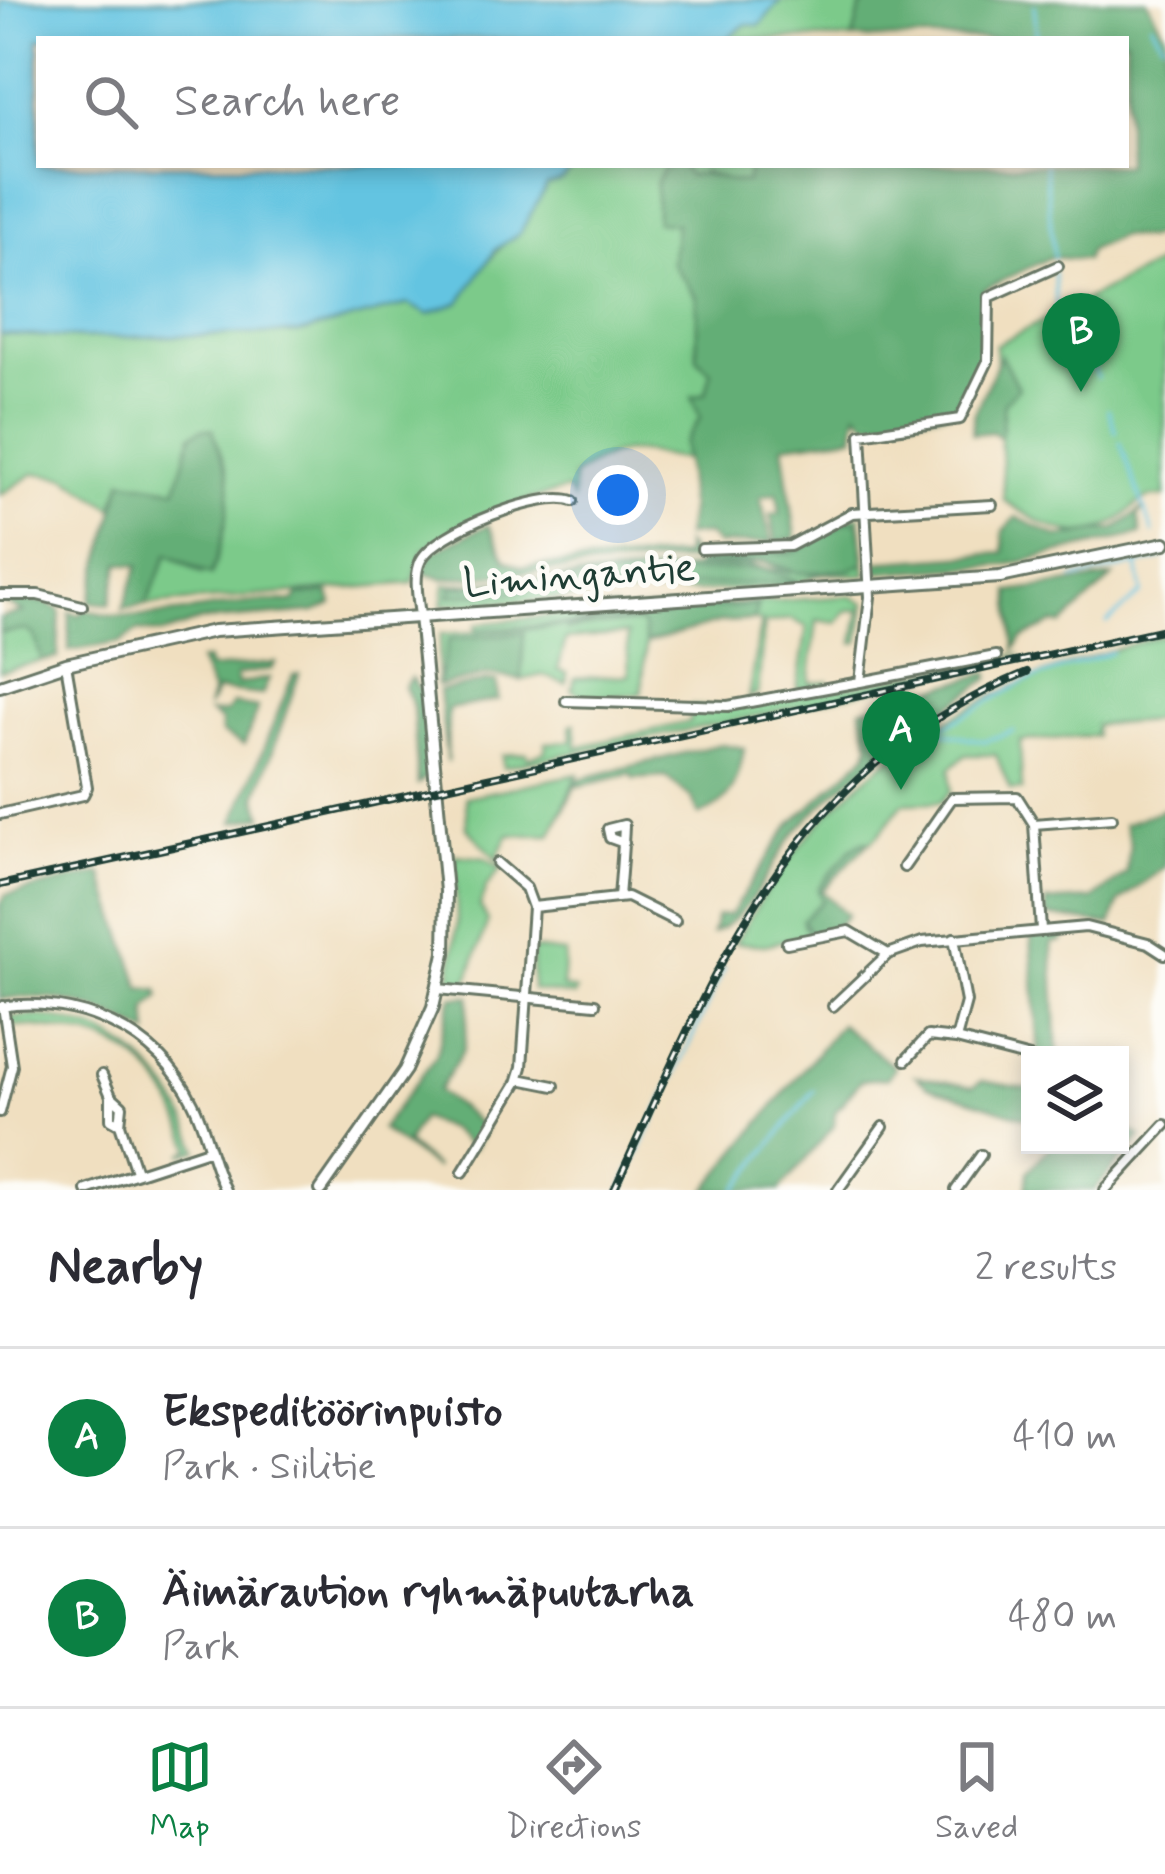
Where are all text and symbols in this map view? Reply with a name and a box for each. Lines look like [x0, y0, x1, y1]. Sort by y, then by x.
search box [36, 36, 1129, 168]
icon: search [78, 69, 144, 135]
text: Search here [174, 73, 401, 132]
pin: B [1042, 293, 1120, 392]
your location [588, 465, 648, 525]
street label: Limingantie [461, 541, 697, 612]
pin: A [862, 691, 940, 790]
map controls [1021, 1046, 1129, 1154]
button: layers [1021, 1046, 1129, 1154]
text: Nearby [48, 1235, 203, 1301]
text: 2 results [975, 1243, 1117, 1294]
text: Ekspeditöörinpuisto [162, 1383, 503, 1442]
text: A [74, 1412, 100, 1463]
text: 410 m [1013, 1412, 1117, 1463]
text: Park · Siilitie [162, 1442, 376, 1493]
text: Äimäraution ryhmäpuutarha [162, 1563, 694, 1622]
text: B [75, 1592, 99, 1643]
text: 480 m [1008, 1592, 1117, 1643]
text: Park [162, 1622, 240, 1673]
tab: Map [147, 1734, 213, 1850]
tab: Directions [506, 1734, 642, 1850]
tab: Saved [935, 1734, 1018, 1850]

